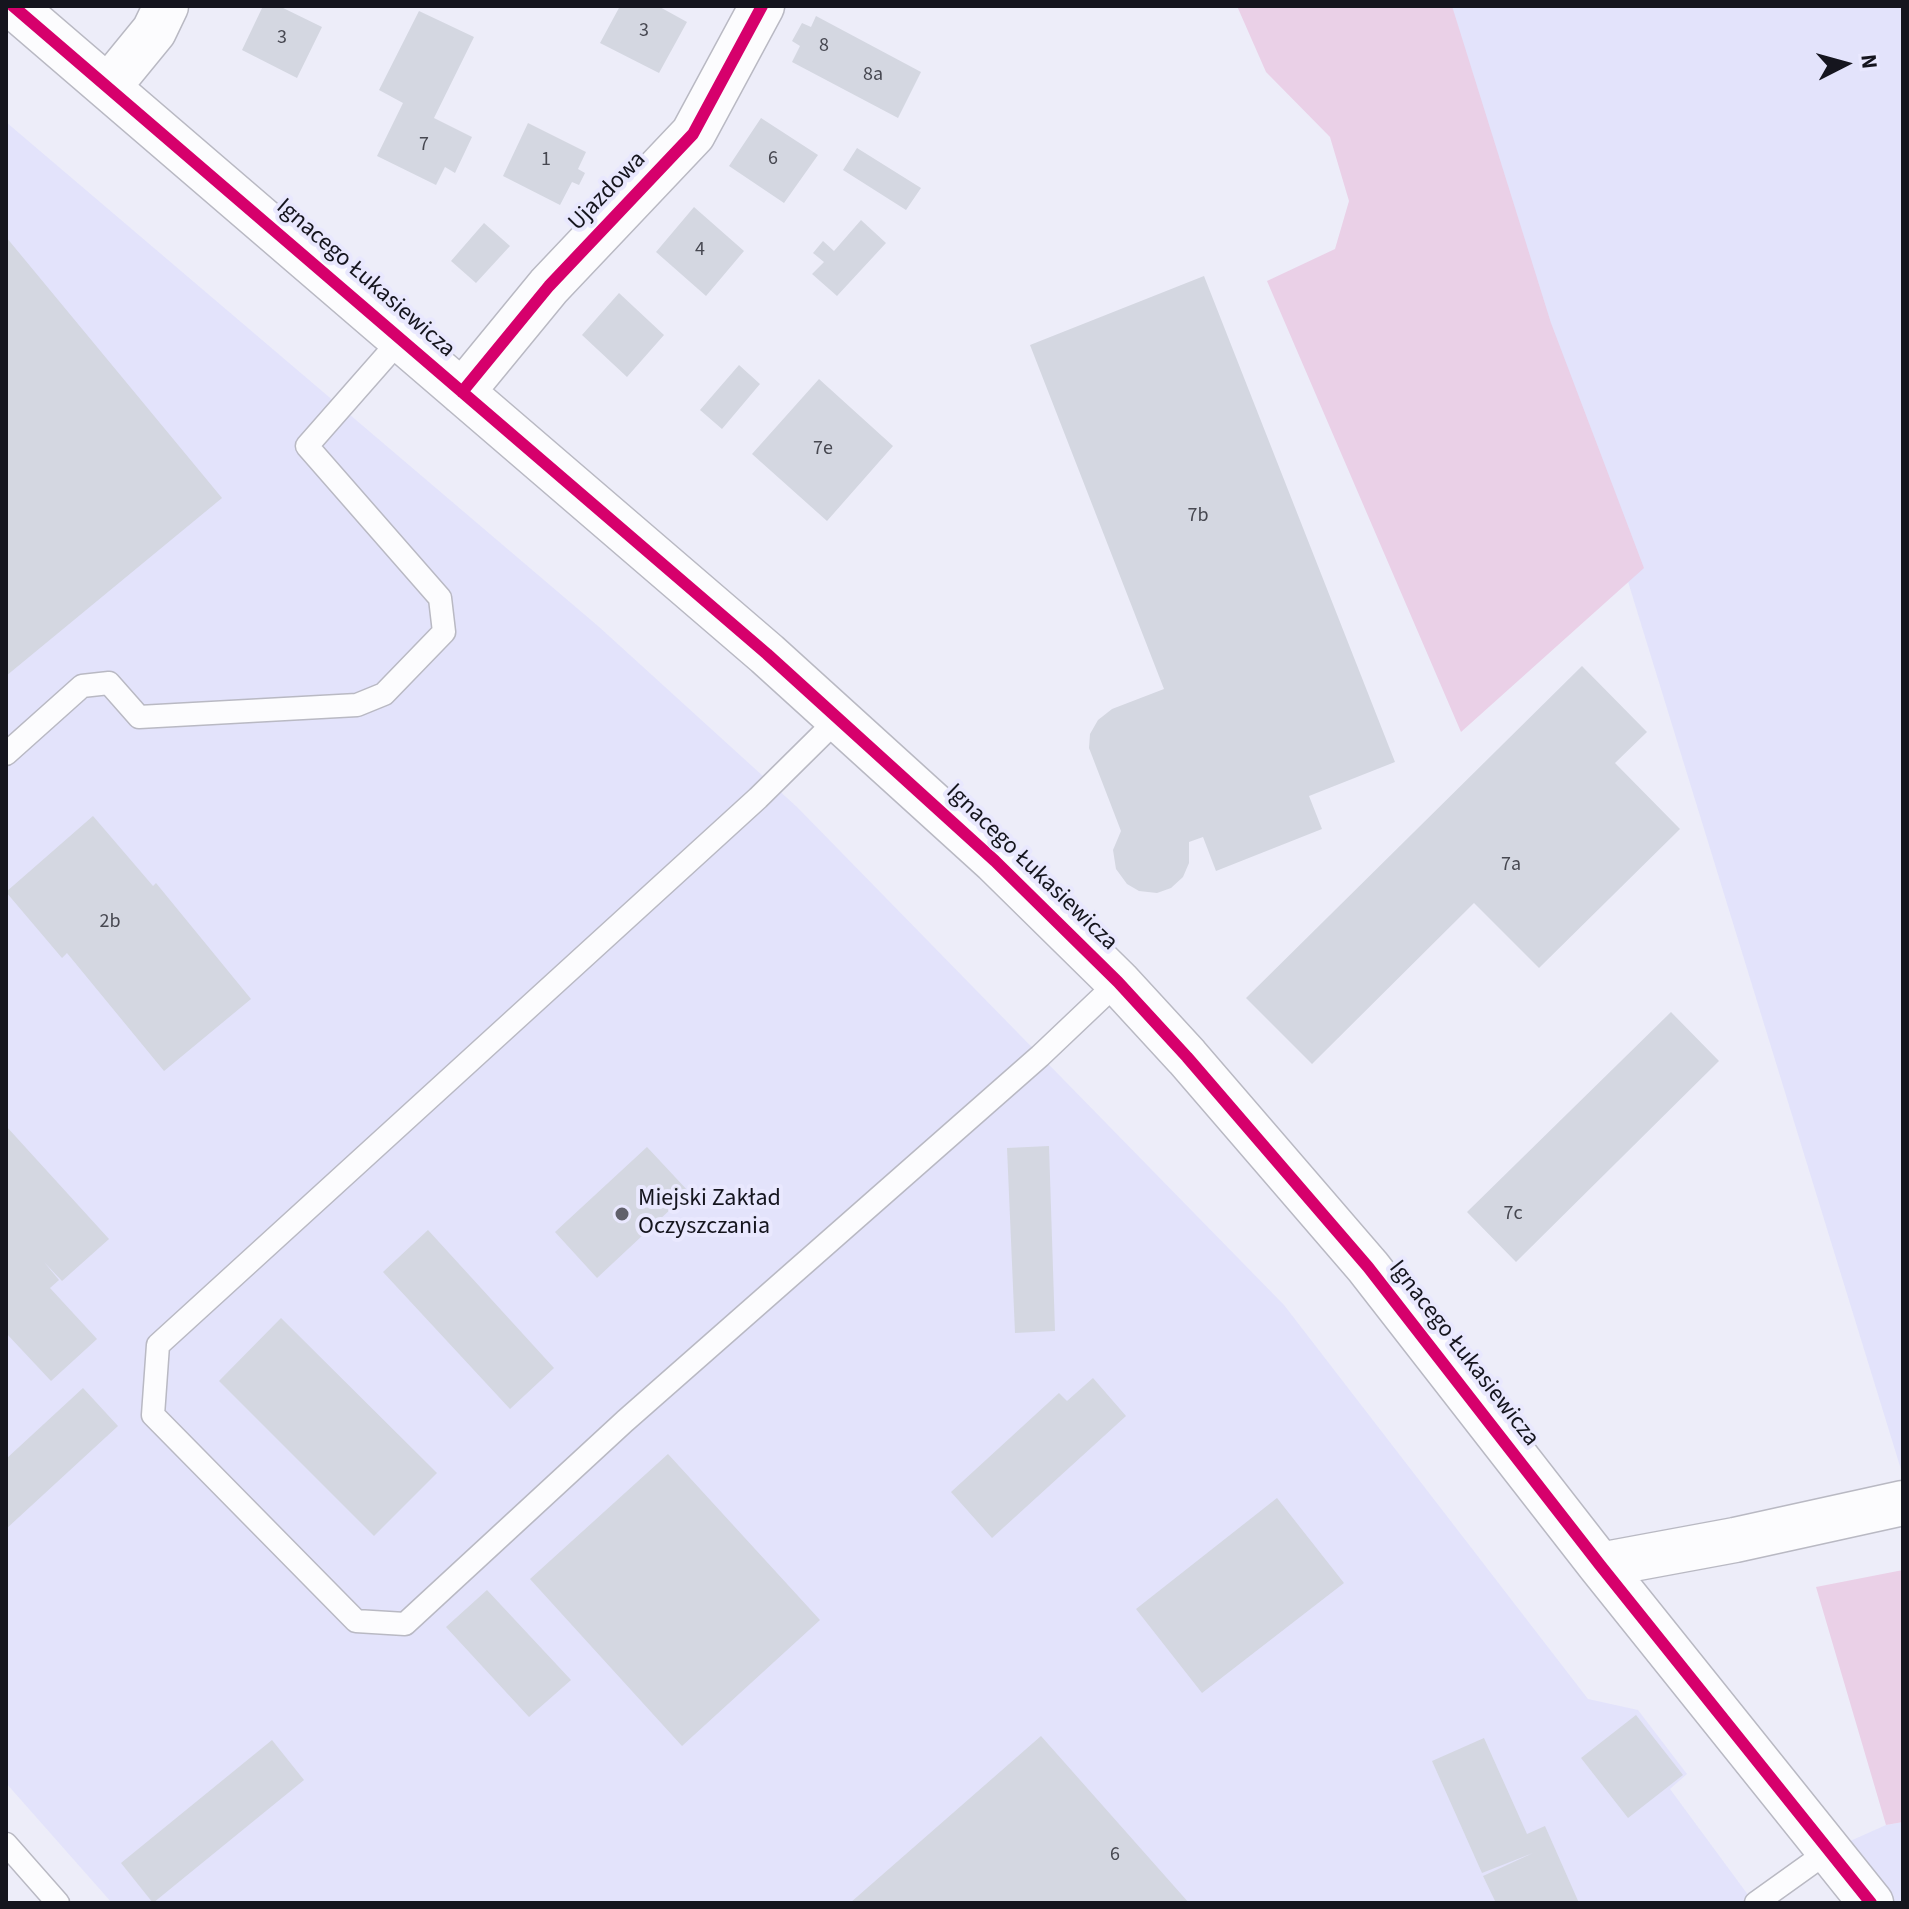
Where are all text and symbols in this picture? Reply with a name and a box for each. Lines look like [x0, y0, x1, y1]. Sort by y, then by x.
house number: 3 [639, 20, 649, 44]
north arrow [1805, 24, 1885, 104]
house number: 3 [277, 27, 287, 51]
house number: 8 [819, 35, 829, 59]
text: N [1852, 53, 1886, 70]
house number: 8a [863, 64, 883, 88]
house number: 7 [419, 134, 429, 158]
street label: Ujazdowa [563, 146, 653, 238]
house number: 6 [768, 148, 778, 172]
house number: 1 [541, 149, 551, 173]
street label: Ignacego Łukasiewicza [270, 193, 460, 365]
house number: 4 [695, 239, 705, 263]
house number: 7e [813, 438, 833, 462]
house number: 7b [1188, 505, 1208, 529]
street label: Ignacego Łukasiewicza [939, 779, 1123, 957]
house number: 7a [1501, 854, 1521, 878]
house number: 2b [100, 911, 120, 935]
place label: Miejski Zakład Oczyszczania [638, 1186, 781, 1242]
house number: 7c [1503, 1203, 1523, 1227]
marker: Miejski Zakład Oczyszczania [613, 1205, 631, 1223]
street label: Ignacego Łukasiewicza [1382, 1255, 1544, 1453]
house number: 6 [1110, 1844, 1120, 1868]

